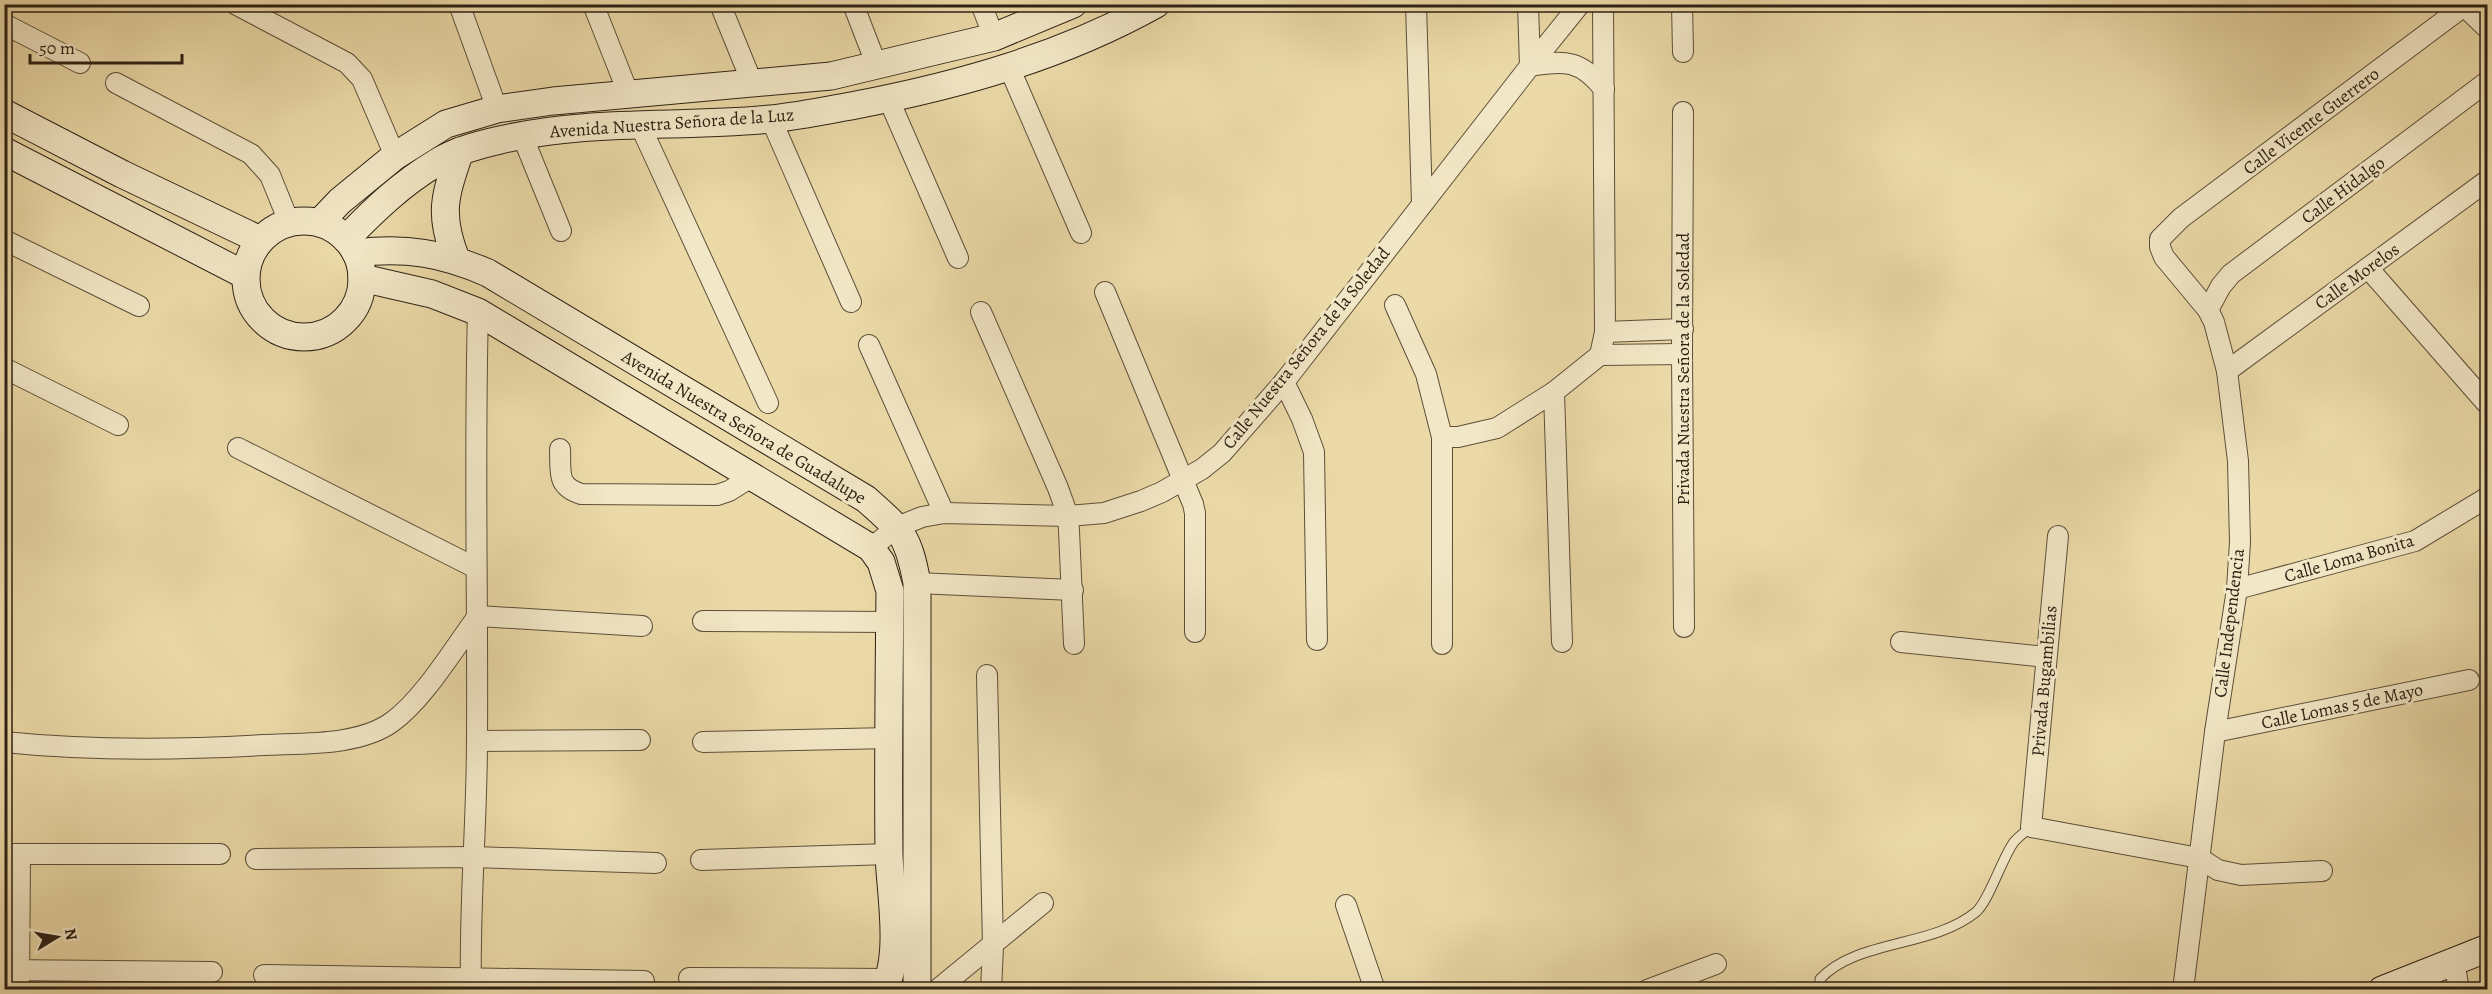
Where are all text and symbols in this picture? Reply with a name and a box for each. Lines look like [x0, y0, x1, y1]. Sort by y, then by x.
scale bar [30, 27, 182, 65]
text: 50 m [39, 36, 75, 60]
street label: Calle Vicente Guerrero [2238, 62, 2384, 180]
street label: Avenida Nuestra Señora de la Luz [548, 102, 795, 144]
street label: Calle Hidalgo [2296, 151, 2390, 229]
street label: Privada Nuestra Señora de la Soledad [1671, 232, 1695, 505]
street label: Calle Morelos [2310, 237, 2404, 315]
street label: Calle Nuestra Señora de la Soledad [1217, 242, 1395, 454]
street label: Avenida Nuestra Señora de Guadalupe [617, 344, 871, 510]
street label: Calle Loma Bonita [2281, 528, 2417, 588]
street label: Calle Independencia [2208, 546, 2250, 699]
street label: Privada Bugambilias [2025, 605, 2063, 757]
street label: Calle Lomas 5 de Mayo [2259, 677, 2425, 735]
north arrow [27, 907, 87, 967]
text: N [59, 927, 83, 942]

